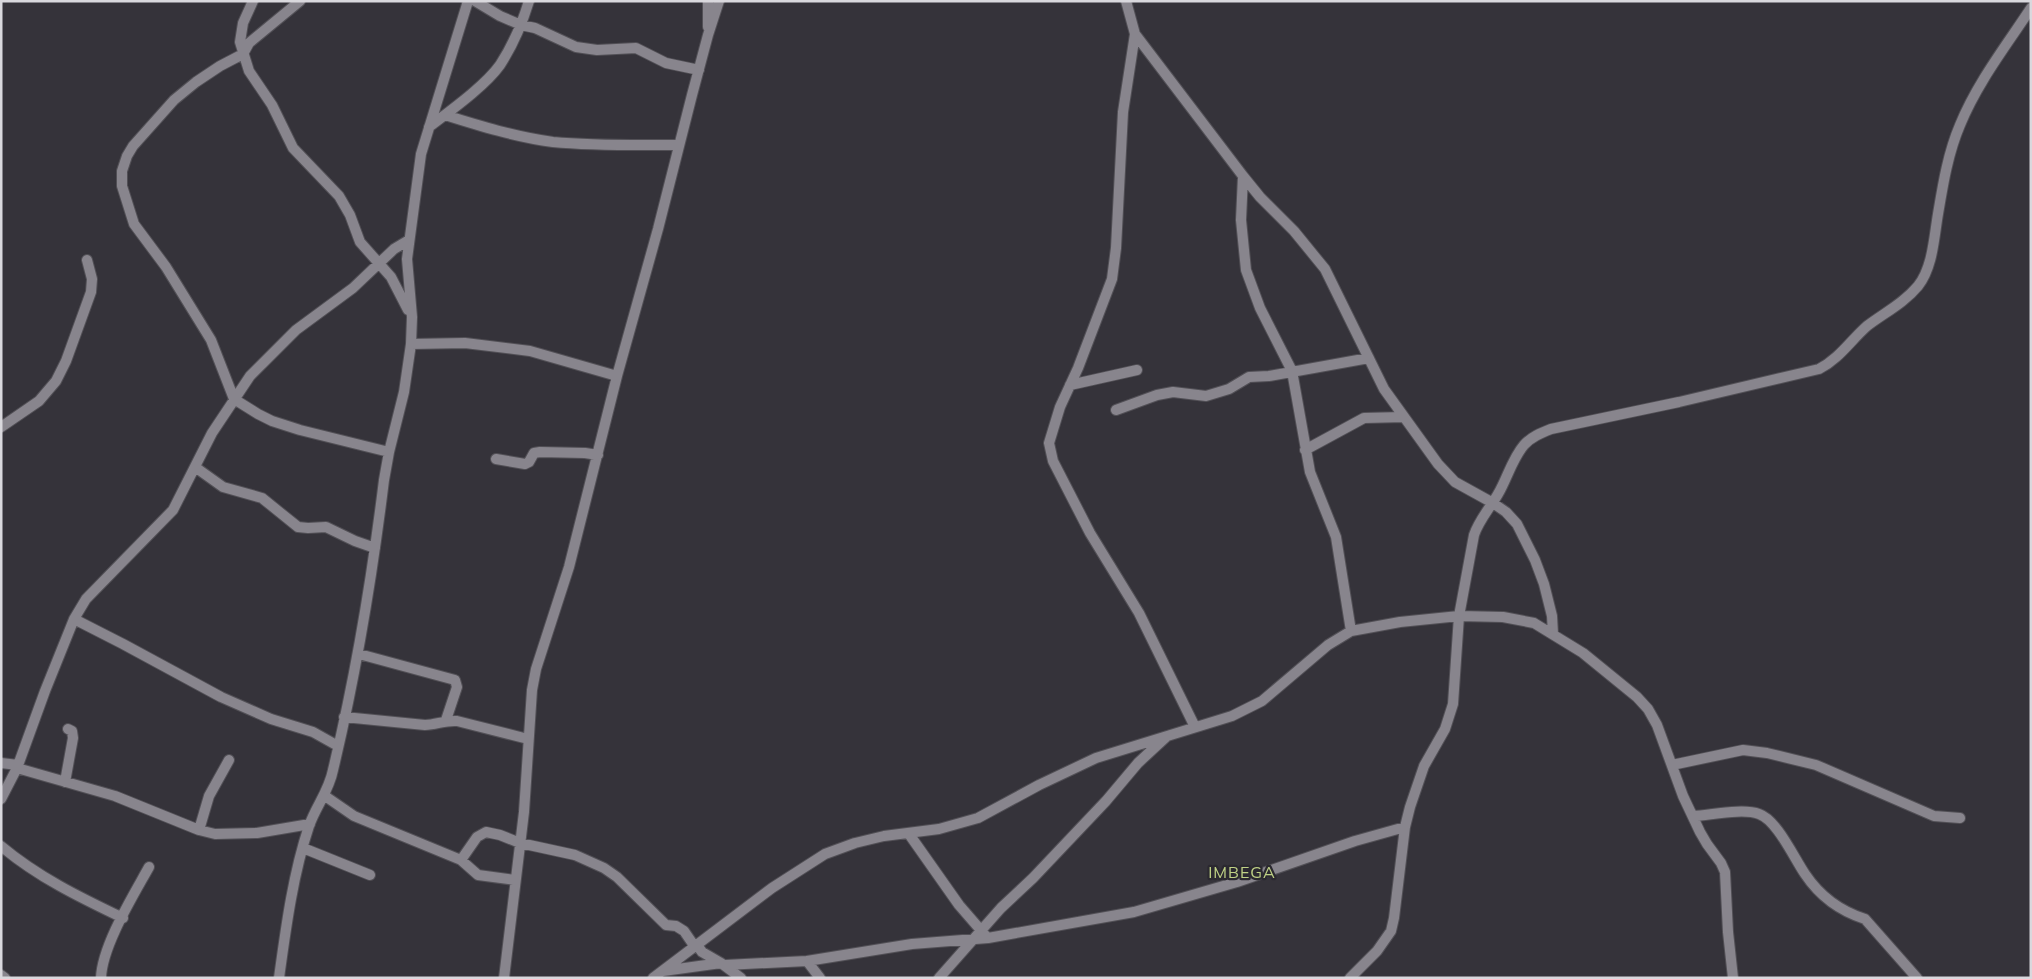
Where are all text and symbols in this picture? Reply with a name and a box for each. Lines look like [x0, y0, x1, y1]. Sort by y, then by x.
district label: IMBEGA [1208, 862, 1276, 882]

